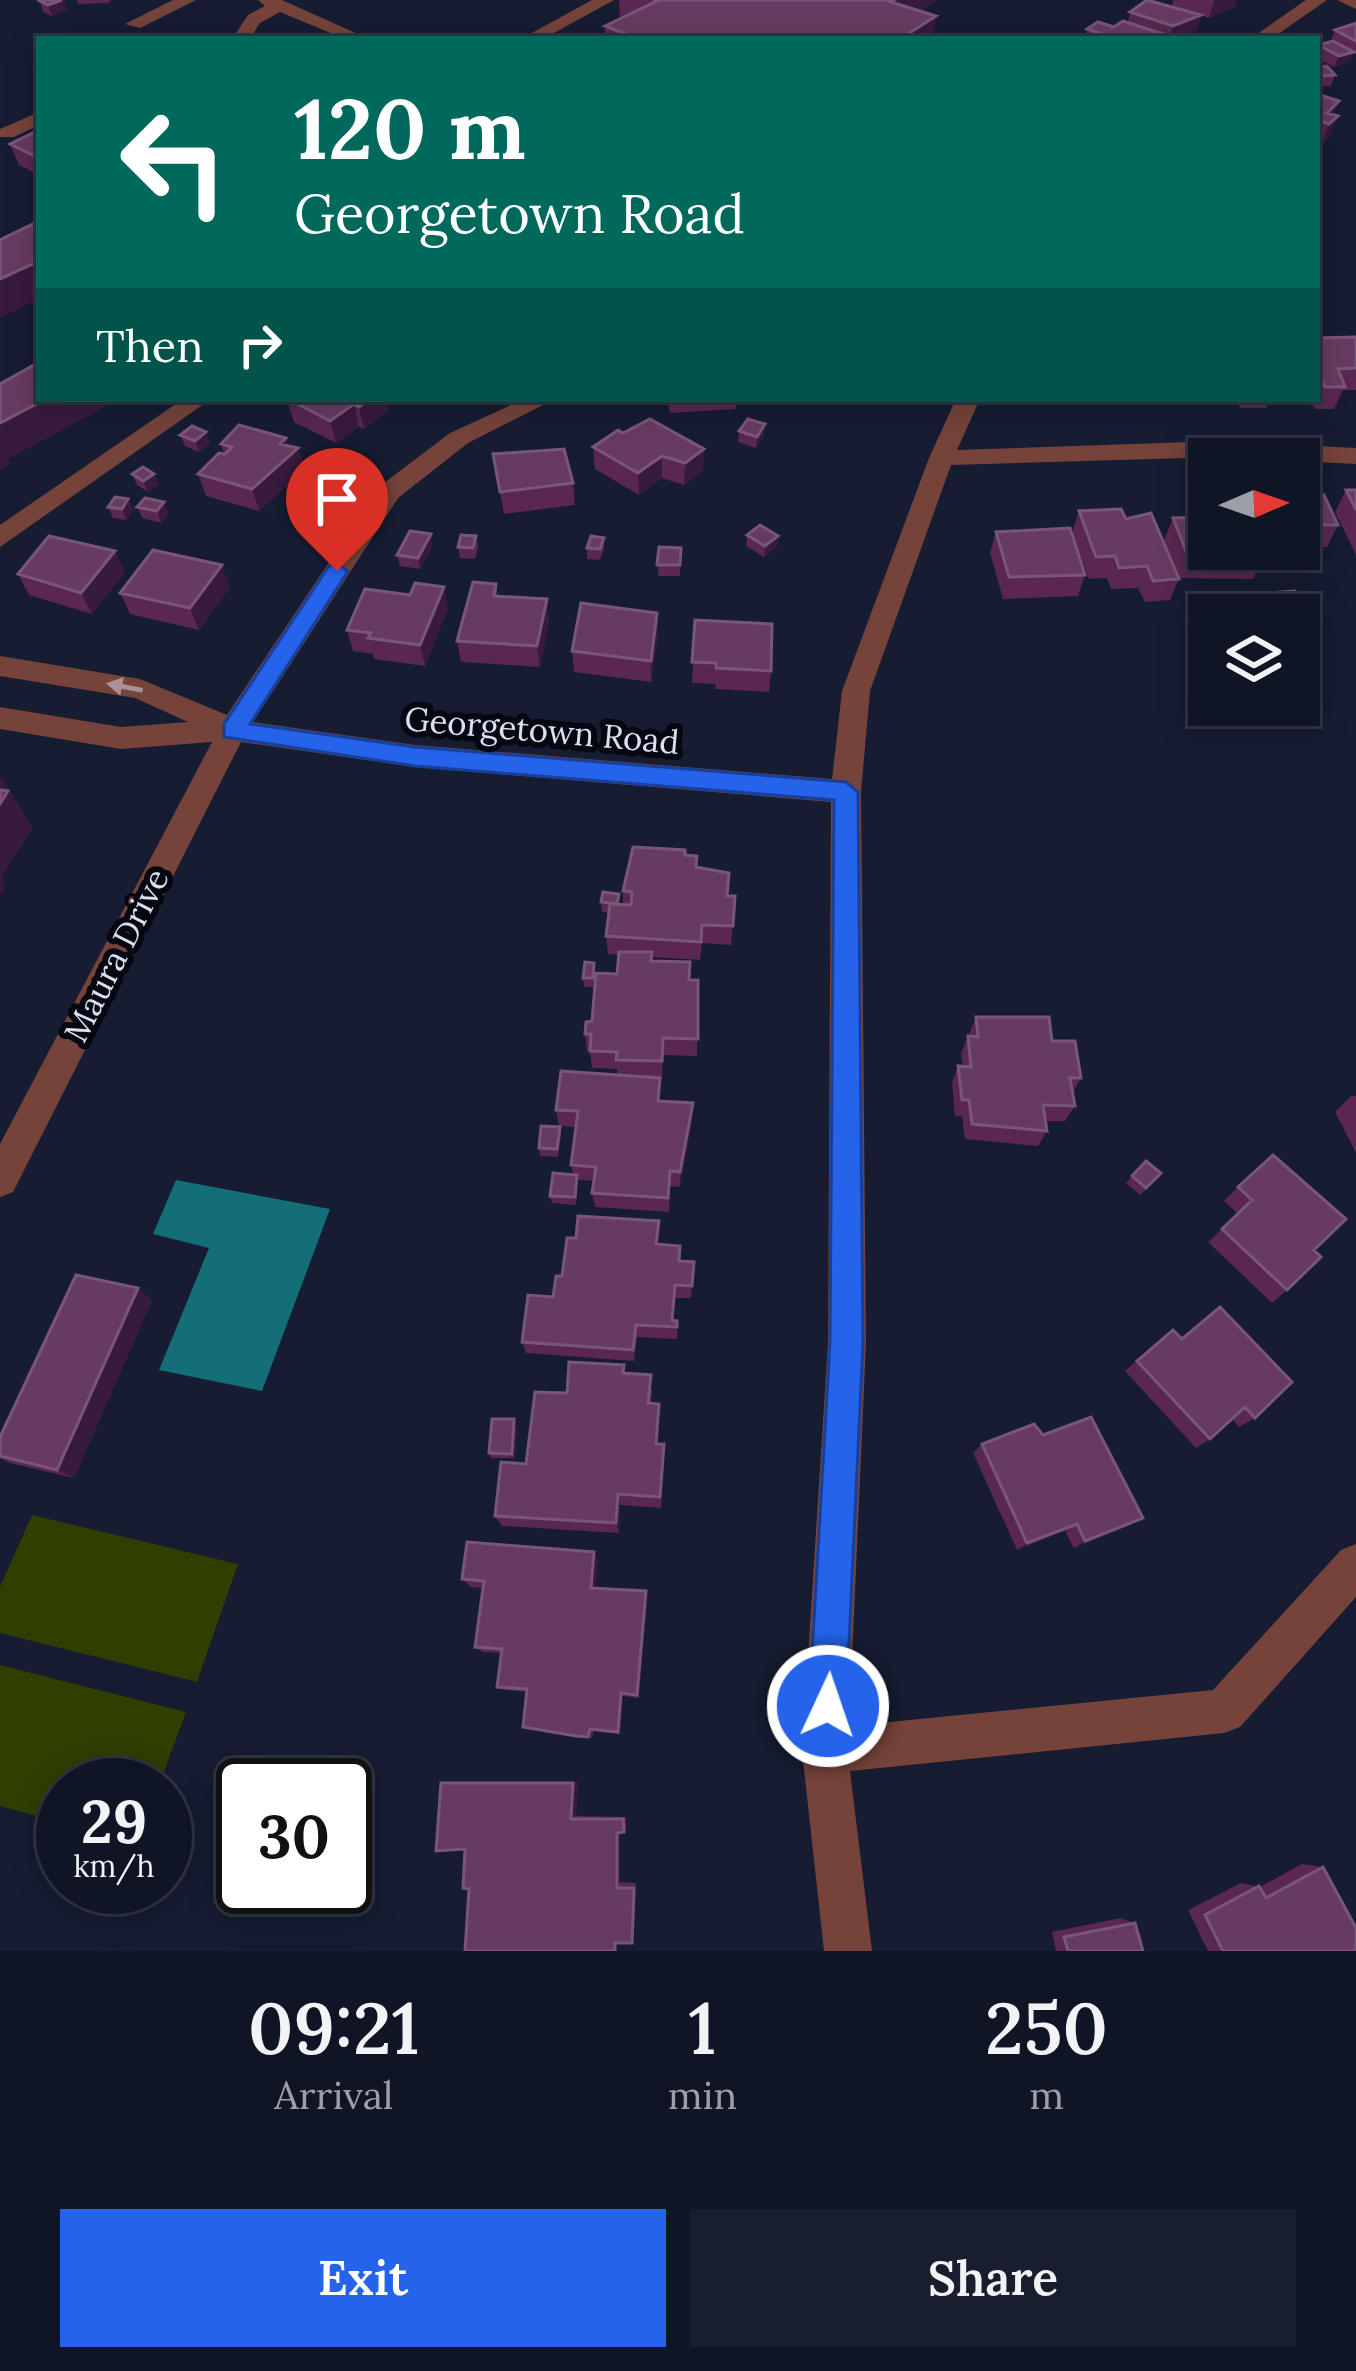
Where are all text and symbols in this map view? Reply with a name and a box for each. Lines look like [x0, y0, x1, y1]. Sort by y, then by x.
text: 120 m [294, 74, 526, 182]
icon: left [96, 84, 252, 240]
text: Georgetown Road [294, 179, 745, 248]
icon: right [227, 312, 293, 378]
text: Then [96, 317, 203, 374]
north arrow [1188, 438, 1320, 570]
map controls [1188, 438, 1320, 726]
pin [286, 448, 388, 571]
icon: arrive [304, 466, 370, 532]
button: layers [1188, 594, 1320, 726]
one-way arrow [105, 677, 143, 696]
street label: Georgetown Road [403, 697, 681, 763]
street label: Maura Drive [54, 861, 178, 1049]
position arrow [765, 1643, 891, 1769]
speed limit sign: 30 [216, 1758, 372, 1914]
text: 29 [81, 1783, 147, 1859]
text: km/h [73, 1847, 155, 1885]
text: 09:21 [248, 1982, 420, 2074]
text: 1 [688, 1982, 716, 2074]
text: 250 [985, 1982, 1108, 2074]
text: Arrival [274, 2070, 393, 2120]
text: min [668, 2070, 737, 2120]
text: m [1029, 2070, 1064, 2120]
button: Exit [60, 2209, 666, 2347]
button: Share [690, 2209, 1296, 2347]

